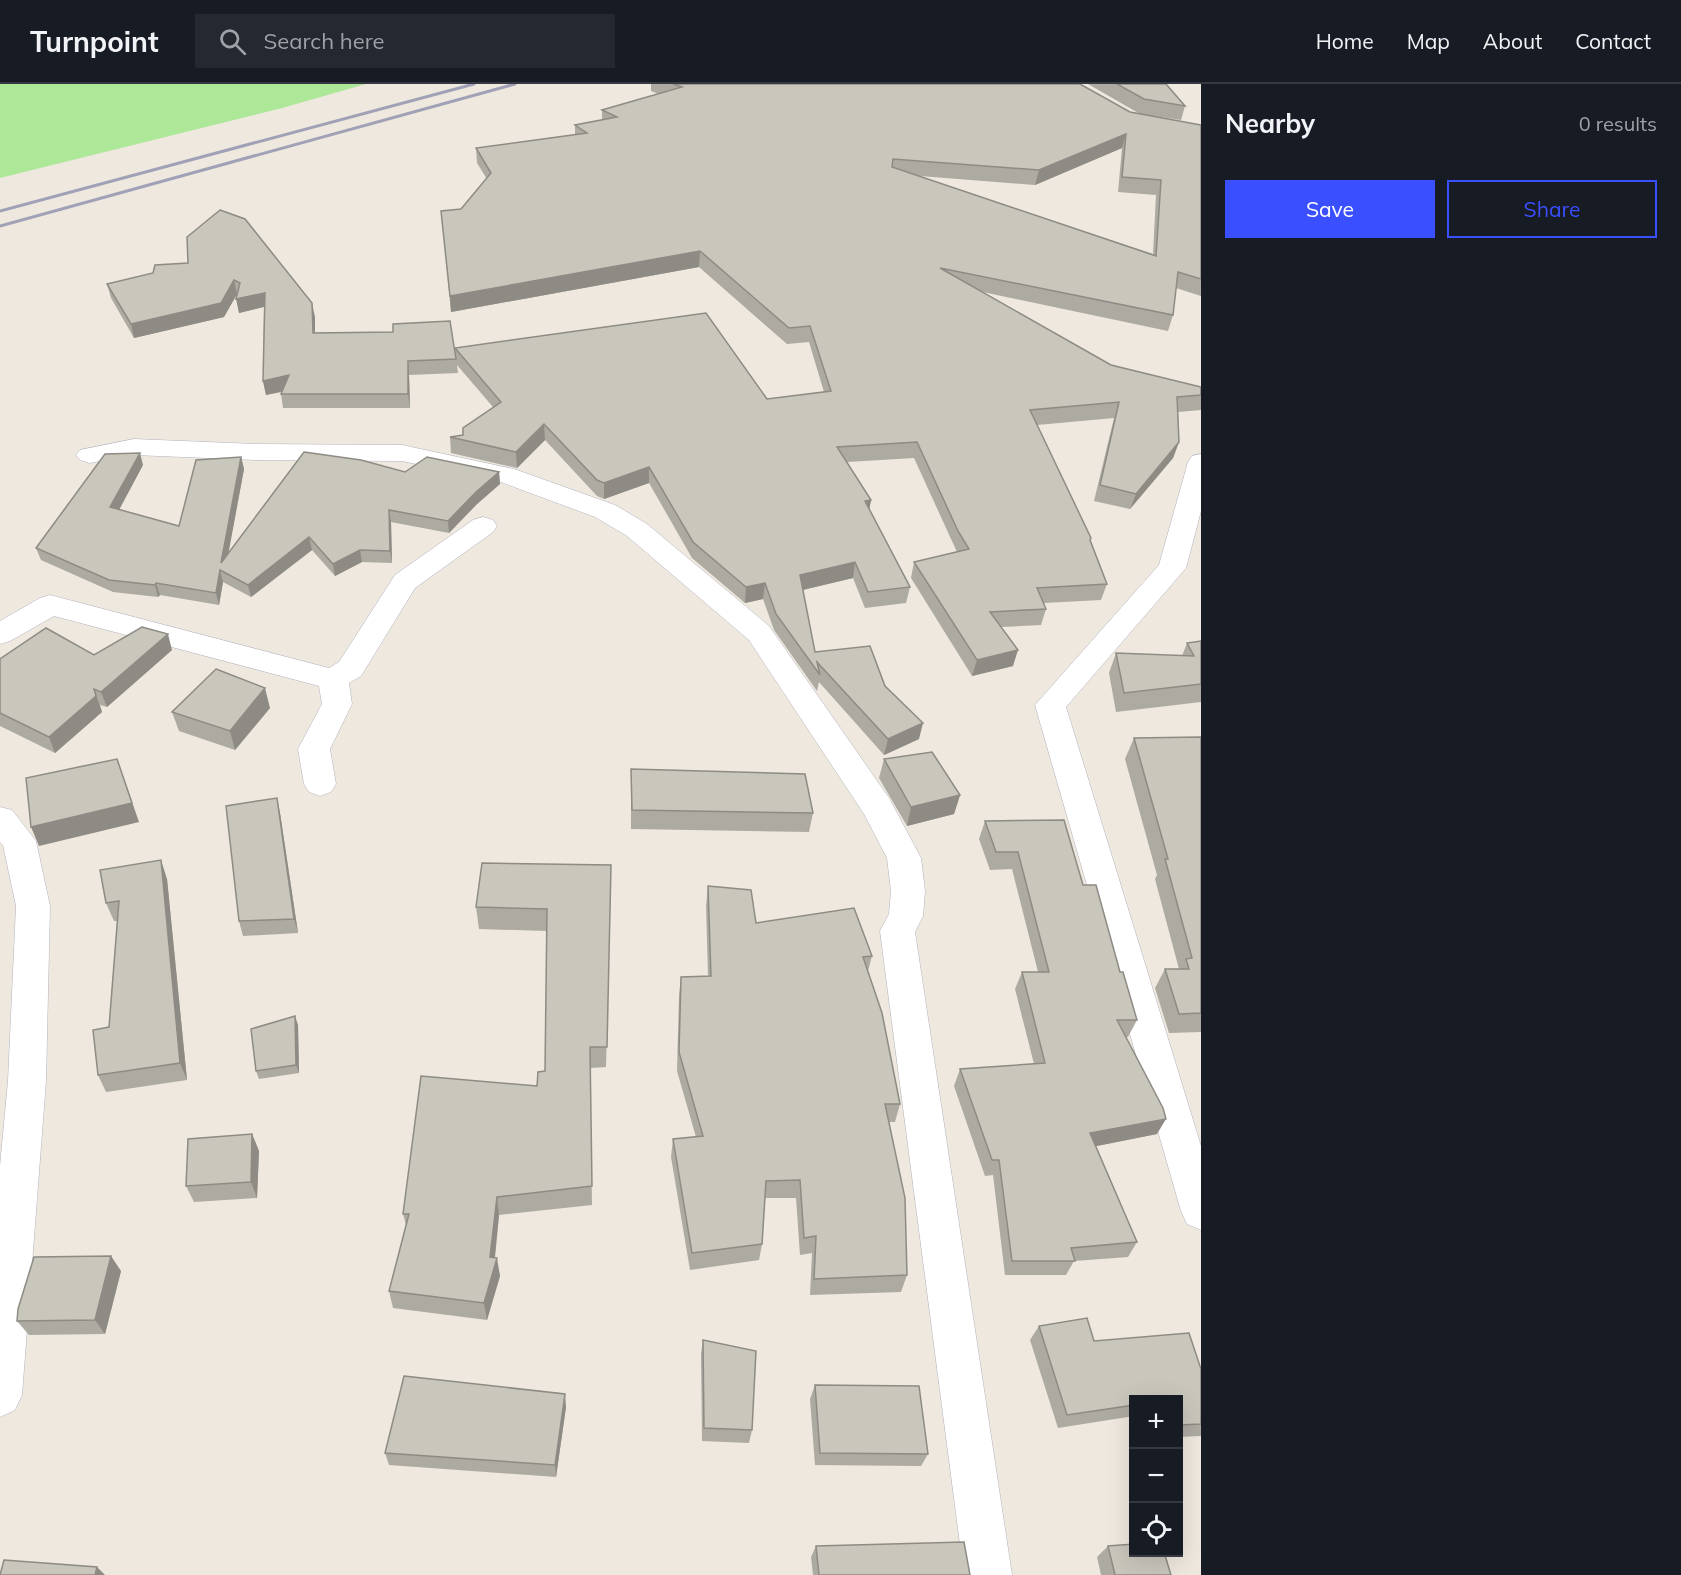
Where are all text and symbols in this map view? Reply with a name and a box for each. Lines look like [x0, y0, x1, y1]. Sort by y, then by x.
search box [195, 14, 615, 68]
text: Turnpoint [30, 24, 159, 59]
icon: search [216, 25, 249, 58]
text: Search here [264, 27, 384, 55]
text: Home [1316, 28, 1374, 54]
text: Map [1407, 28, 1450, 54]
text: About [1483, 28, 1542, 54]
text: Contact [1575, 28, 1651, 54]
text: Nearby [1225, 107, 1315, 140]
text: 0 results [1579, 111, 1657, 136]
button: Save [1225, 180, 1435, 238]
button: Share [1447, 180, 1657, 238]
map controls [1129, 1395, 1183, 1557]
button: + [1129, 1395, 1183, 1449]
button: − [1129, 1449, 1183, 1503]
button: locate [1129, 1503, 1183, 1557]

